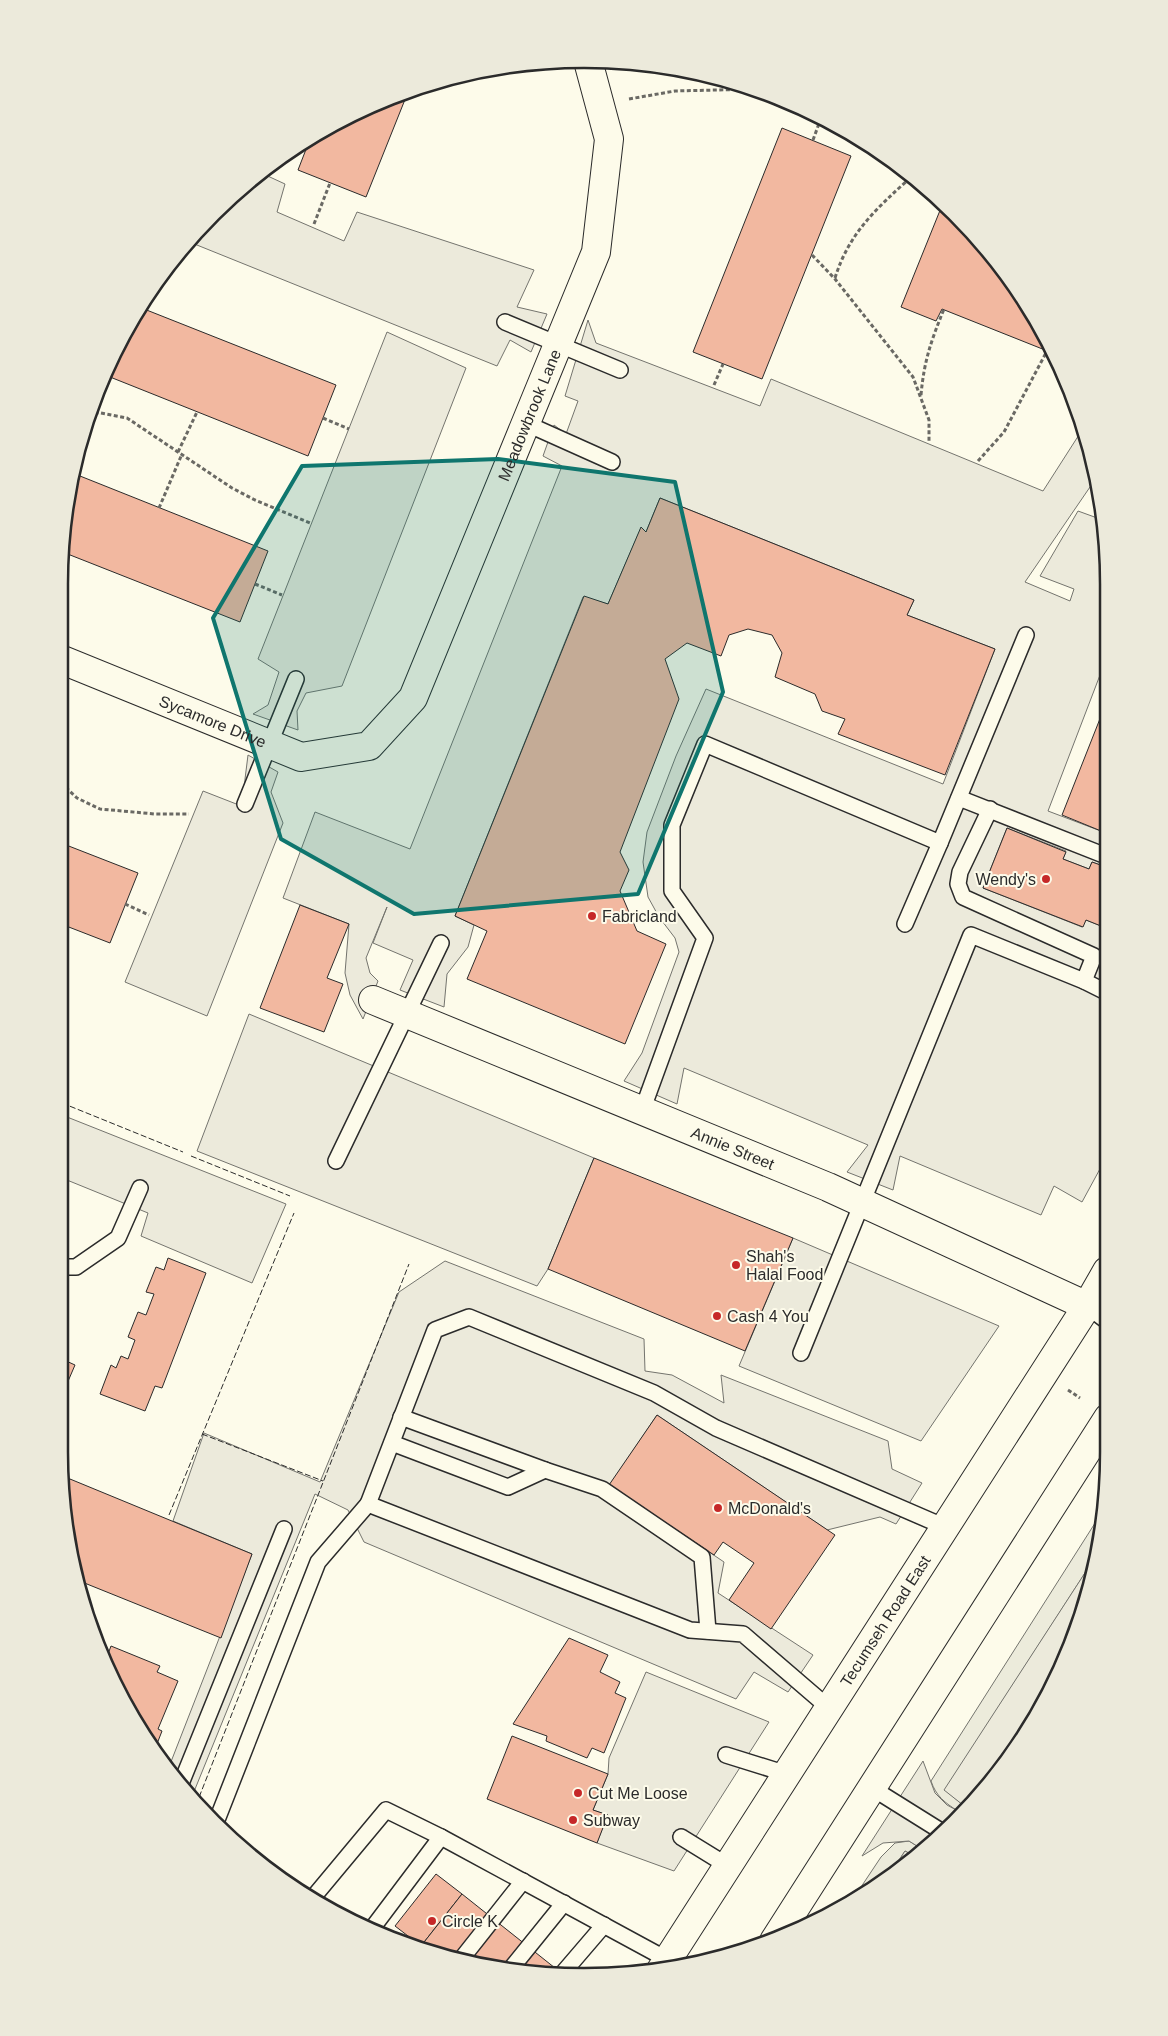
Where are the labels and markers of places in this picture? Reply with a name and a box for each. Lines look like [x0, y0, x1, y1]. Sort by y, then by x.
place label: Wendy's [975, 871, 1036, 888]
marker: Wendy's [1040, 873, 1052, 885]
place label: Fabricland [602, 908, 677, 925]
marker: Fabricland [586, 910, 598, 922]
place label: Shah's Halal Food [746, 1248, 823, 1283]
marker: Shah's Halal Food [730, 1259, 742, 1271]
place label: Cash 4 You [727, 1308, 809, 1325]
marker: Cash 4 You [711, 1310, 723, 1322]
place label: McDonald's [728, 1500, 811, 1517]
marker: McDonald's [712, 1502, 724, 1514]
place label: Cut Me Loose [588, 1785, 688, 1802]
marker: Cut Me Loose [572, 1787, 584, 1799]
place label: Subway [583, 1812, 640, 1829]
marker: Subway [567, 1814, 579, 1826]
place label: Circle K [442, 1913, 498, 1930]
marker: Circle K [426, 1915, 438, 1927]

